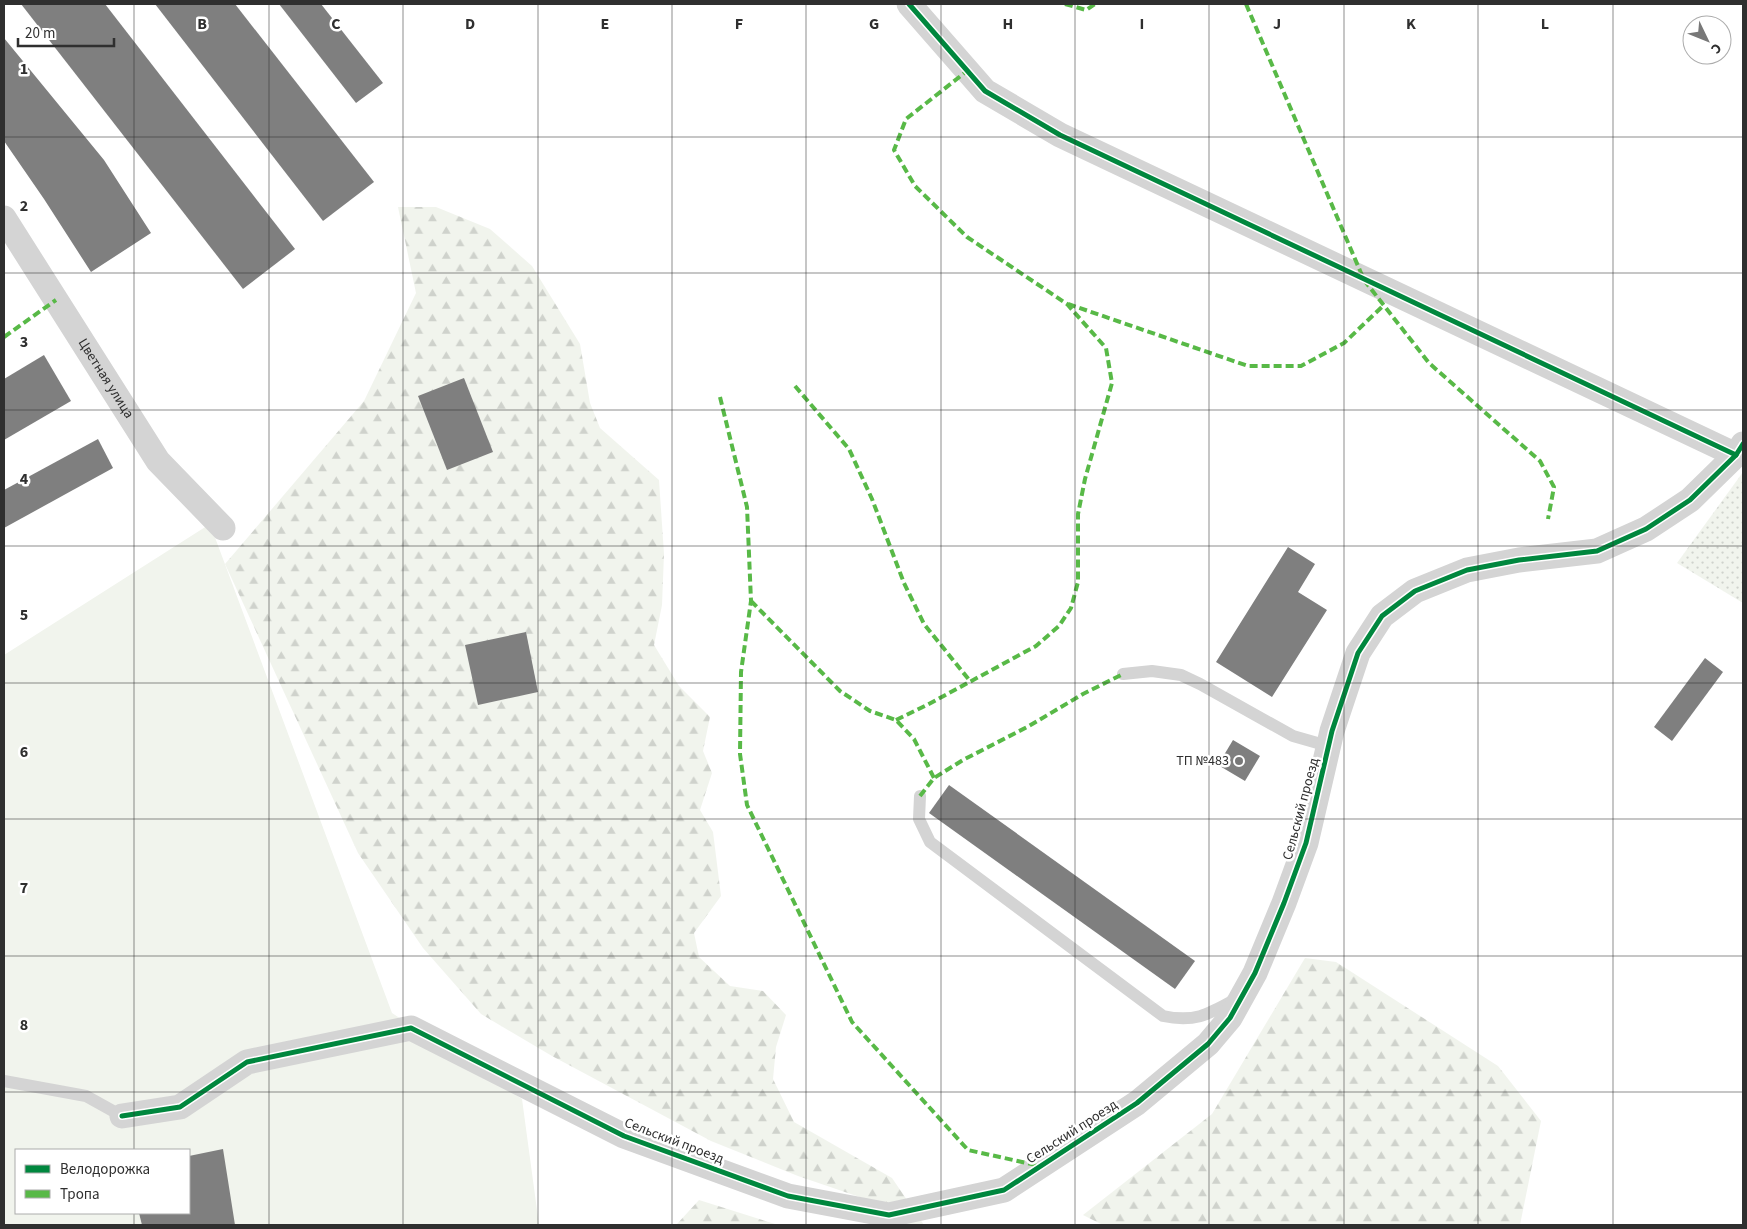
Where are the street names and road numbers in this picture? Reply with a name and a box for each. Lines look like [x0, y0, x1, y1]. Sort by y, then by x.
street label: Цветная улица [73, 335, 139, 422]
street label: Сельский проезд [1278, 755, 1324, 862]
street label: Сельский проезд [1022, 1095, 1122, 1169]
street label: Сельский проезд [621, 1113, 727, 1169]

